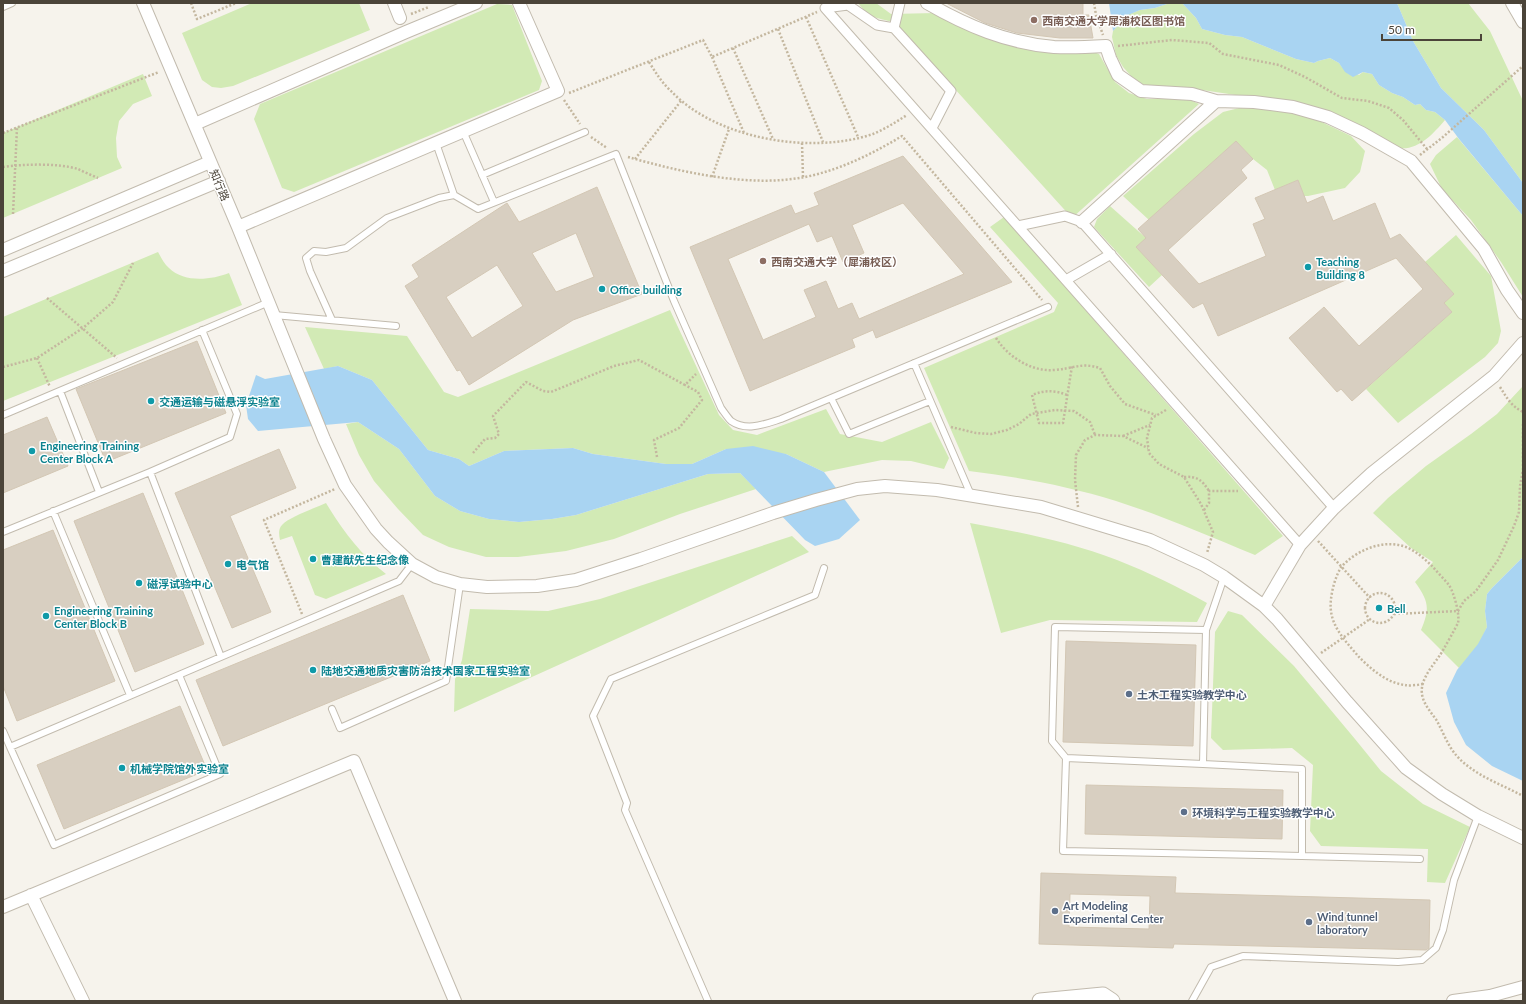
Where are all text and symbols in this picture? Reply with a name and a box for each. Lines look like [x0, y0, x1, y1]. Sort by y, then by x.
place label: 西南交通大学犀浦校区图书馆 [1042, 14, 1185, 27]
marker: 西南交通大学犀浦校区图书馆 [1029, 15, 1039, 25]
scale bar [1382, 16, 1481, 42]
text: 50 m [1388, 22, 1415, 37]
street label: 知行路 [208, 167, 232, 203]
place label: 西南交通大学（犀浦校区） [771, 255, 903, 268]
place label: Teaching Building 8 [1316, 255, 1365, 281]
marker: 西南交通大学（犀浦校区） [758, 256, 768, 266]
marker: Teaching Building 8 [1303, 262, 1313, 272]
place label: Office building [610, 283, 682, 296]
marker: Office building [597, 284, 607, 294]
place label: 交通运输与磁悬浮实验室 [159, 395, 280, 408]
marker: 交通运输与磁悬浮实验室 [146, 396, 156, 406]
place label: Engineering Training Center Block A [40, 439, 139, 465]
marker: Engineering Training Center Block A [27, 446, 37, 456]
place label: 曹建猷先生纪念像 [321, 553, 409, 566]
marker: 曹建猷先生纪念像 [308, 554, 318, 564]
place label: 电气馆 [236, 558, 269, 571]
marker: 电气馆 [223, 559, 233, 569]
place label: 磁浮试验中心 [147, 577, 213, 590]
marker: 磁浮试验中心 [134, 578, 144, 588]
place label: Bell [1387, 602, 1406, 615]
marker: Bell [1374, 603, 1384, 613]
place label: Engineering Training Center Block B [54, 604, 153, 630]
marker: Engineering Training Center Block B [41, 611, 51, 621]
place label: 陆地交通地质灾害防治技术国家工程实验室 [321, 664, 530, 677]
marker: 陆地交通地质灾害防治技术国家工程实验室 [308, 665, 318, 675]
place label: 土木工程实验教学中心 [1137, 688, 1247, 701]
marker: 土木工程实验教学中心 [1124, 689, 1134, 699]
place label: 机械学院馆外实验室 [130, 762, 229, 775]
marker: 机械学院馆外实验室 [117, 763, 127, 773]
place label: 环境科学与工程实验教学中心 [1192, 806, 1335, 819]
marker: 环境科学与工程实验教学中心 [1179, 807, 1189, 817]
place label: Art Modeling Experimental Center [1062, 899, 1164, 925]
marker: Art Modeling Experimental Center [1050, 906, 1060, 916]
place label: Wind tunnel laboratory [1317, 910, 1378, 936]
marker: Wind tunnel laboratory [1304, 917, 1314, 927]

